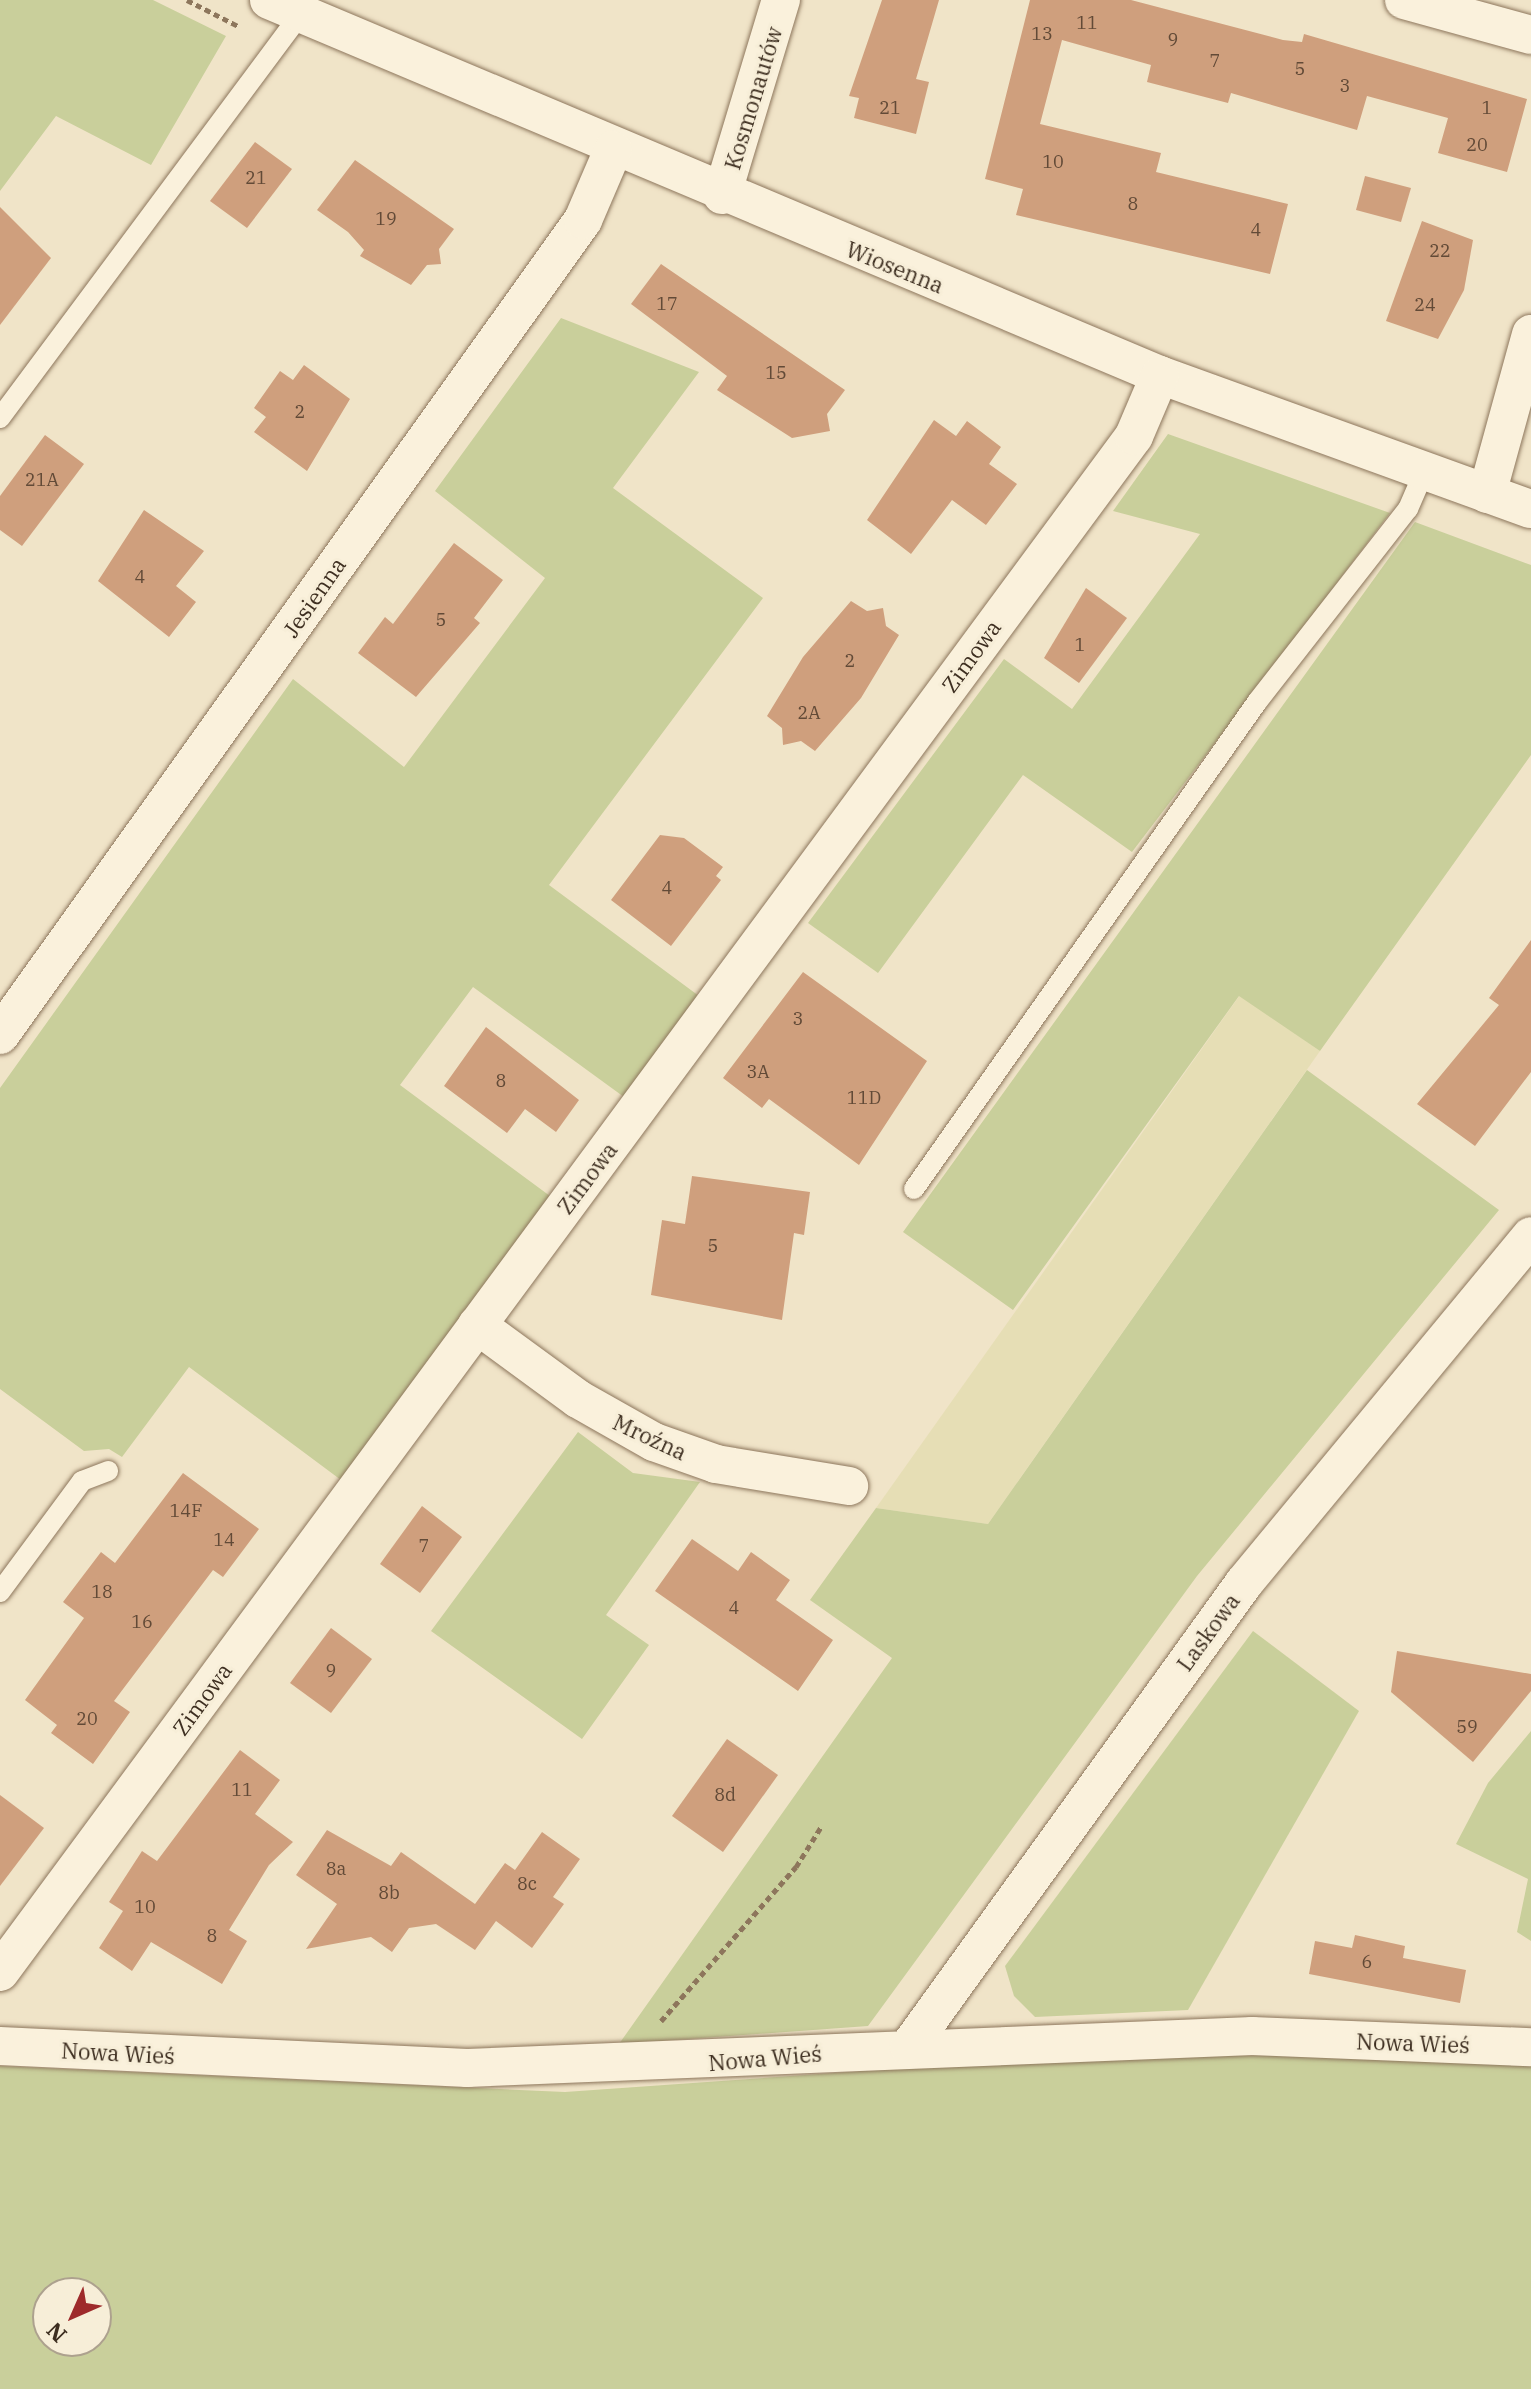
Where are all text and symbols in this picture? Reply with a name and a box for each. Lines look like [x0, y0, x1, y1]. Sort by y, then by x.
house number: 11 [1076, 12, 1098, 34]
street label: Kosmonautów [719, 23, 787, 173]
house number: 13 [1031, 23, 1053, 45]
house number: 9 [1168, 29, 1178, 51]
house number: 7 [1210, 50, 1220, 72]
house number: 5 [1295, 58, 1305, 80]
house number: 3 [1340, 75, 1350, 97]
house number: 21 [879, 97, 901, 119]
house number: 1 [1482, 97, 1492, 119]
house number: 20 [1466, 134, 1488, 156]
house number: 10 [1042, 151, 1064, 173]
house number: 21 [245, 167, 267, 189]
house number: 8 [1128, 193, 1138, 215]
house number: 19 [375, 208, 397, 230]
house number: 4 [1251, 219, 1261, 241]
street label: Wiosenna [842, 235, 948, 299]
house number: 22 [1429, 240, 1451, 262]
house number: 17 [656, 293, 678, 315]
house number: 24 [1414, 294, 1436, 316]
house number: 15 [765, 362, 787, 384]
house number: 2 [295, 401, 305, 423]
house number: 21A [25, 469, 59, 491]
street label: Jesienna [277, 552, 351, 642]
house number: 4 [135, 566, 145, 588]
house number: 5 [436, 609, 446, 631]
street label: Zimowa [936, 615, 1006, 697]
house number: 1 [1075, 634, 1085, 656]
house number: 2 [845, 650, 855, 672]
house number: 2A [797, 702, 821, 724]
house number: 4 [662, 877, 672, 899]
house number: 3 [793, 1008, 803, 1030]
house number: 3A [746, 1061, 770, 1083]
house number: 8 [496, 1070, 506, 1092]
house number: 11D [847, 1087, 881, 1109]
street label: Zimowa [551, 1137, 623, 1219]
house number: 5 [708, 1235, 718, 1257]
street label: Mroźna [609, 1408, 691, 1466]
house number: 14F [170, 1500, 202, 1522]
house number: 14 [213, 1529, 235, 1551]
house number: 7 [419, 1535, 429, 1557]
house number: 18 [91, 1581, 113, 1603]
street label: Laskowa [1171, 1588, 1245, 1676]
house number: 4 [729, 1597, 739, 1619]
house number: 16 [131, 1611, 153, 1633]
street label: Zimowa [167, 1658, 237, 1740]
house number: 9 [326, 1660, 336, 1682]
house number: 20 [76, 1708, 98, 1730]
house number: 59 [1456, 1716, 1478, 1738]
house number: 11 [231, 1779, 253, 1801]
house number: 8d [714, 1784, 736, 1806]
house number: 8a [326, 1858, 346, 1880]
house number: 8c [517, 1873, 537, 1895]
house number: 8b [378, 1882, 400, 1904]
house number: 10 [134, 1896, 156, 1918]
house number: 8 [207, 1925, 217, 1947]
house number: 6 [1362, 1951, 1372, 1973]
street label: Nowa Wieś [1356, 2028, 1470, 2058]
street label: Nowa Wieś [61, 2037, 175, 2069]
street label: Nowa Wieś [707, 2040, 823, 2076]
north arrow [32, 2277, 112, 2357]
text: N [40, 2317, 72, 2349]

